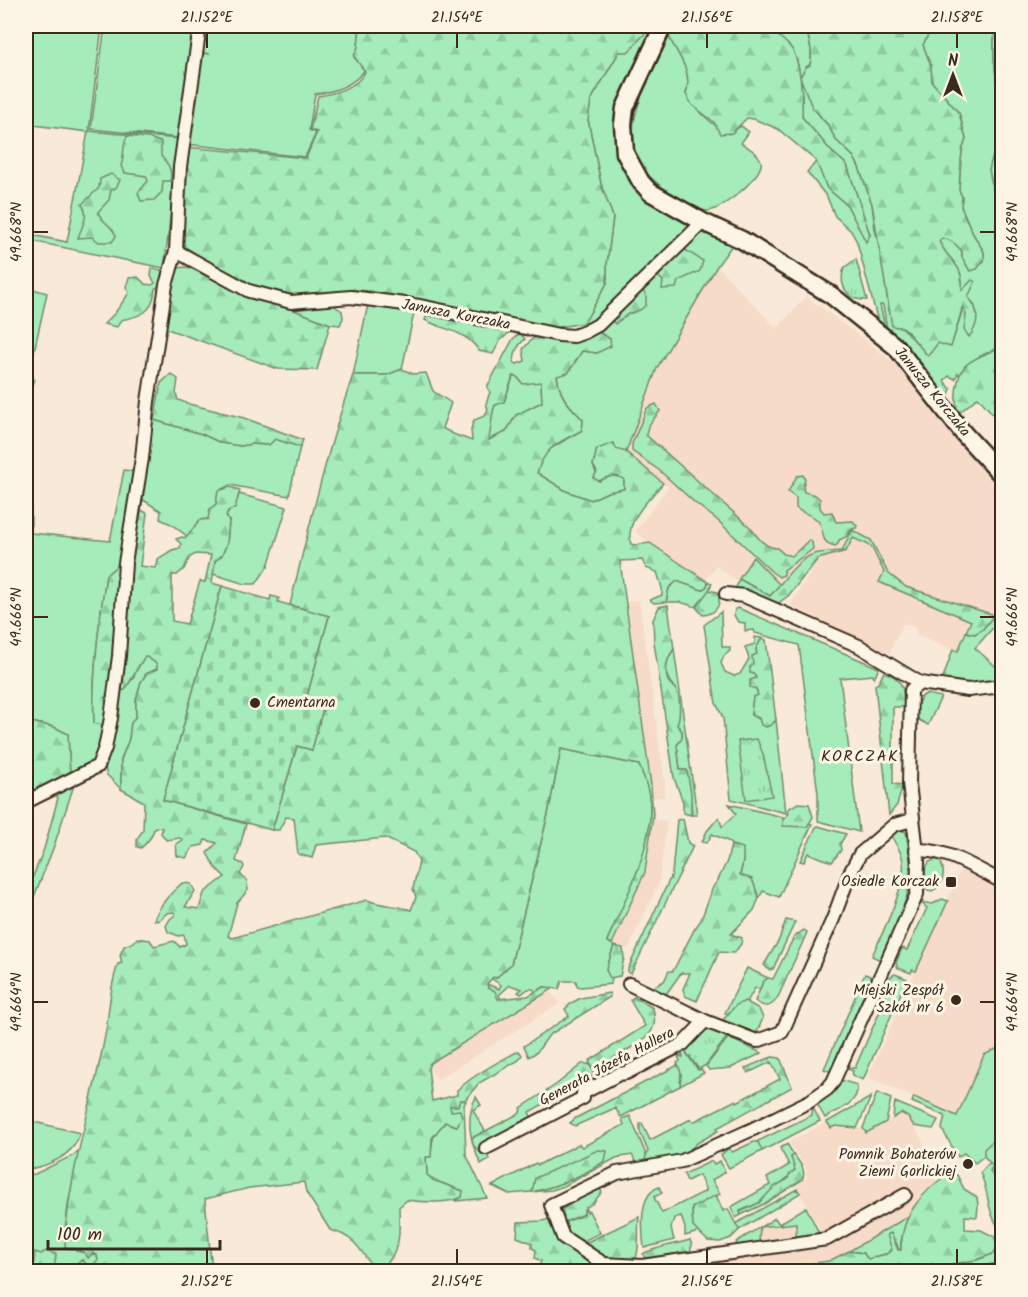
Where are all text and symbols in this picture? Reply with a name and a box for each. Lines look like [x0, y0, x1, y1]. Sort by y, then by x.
text: 21.152°E [181, 6, 234, 30]
text: 21.154°E [431, 6, 484, 30]
text: 21.156°E [681, 6, 734, 30]
text: 21.158°E [931, 6, 985, 30]
north arrow [923, 45, 983, 105]
text: N [948, 49, 958, 74]
text: 49.668°N [5, 202, 29, 262]
text: 49.668°N [1001, 202, 1025, 262]
street label: Janusza Korczaka [400, 293, 512, 337]
street label: Janusza Korczaka [888, 342, 976, 442]
text: 49.666°N [5, 587, 29, 647]
text: 49.666°N [1001, 587, 1025, 647]
place label: Cmentarna [267, 691, 336, 715]
marker: Cmentarna [248, 696, 262, 710]
district label: KORCZAK [821, 744, 899, 769]
place label: Osiedle Korczak [841, 870, 940, 894]
marker: Osiedle Korczak [944, 875, 958, 889]
text: 49.664°N [5, 972, 29, 1032]
text: 49.664°N [1001, 972, 1025, 1032]
place label: Miejski Zespół Szkół nr 6 [853, 979, 945, 1020]
marker: Miejski Zespół Szkół nr 6 [949, 993, 963, 1007]
street label: Generała Józefa Hallera [535, 1021, 679, 1113]
place label: Pomnik Bohaterów Ziemi Gorlickiej [839, 1143, 957, 1184]
marker: Pomnik Bohaterów Ziemi Gorlickiej [961, 1157, 975, 1171]
scale bar [48, 1213, 220, 1251]
text: 100 m [57, 1221, 102, 1250]
text: 21.152°E [181, 1270, 234, 1294]
text: 21.154°E [431, 1270, 484, 1294]
text: 21.156°E [681, 1270, 734, 1294]
text: 21.158°E [931, 1270, 985, 1294]

